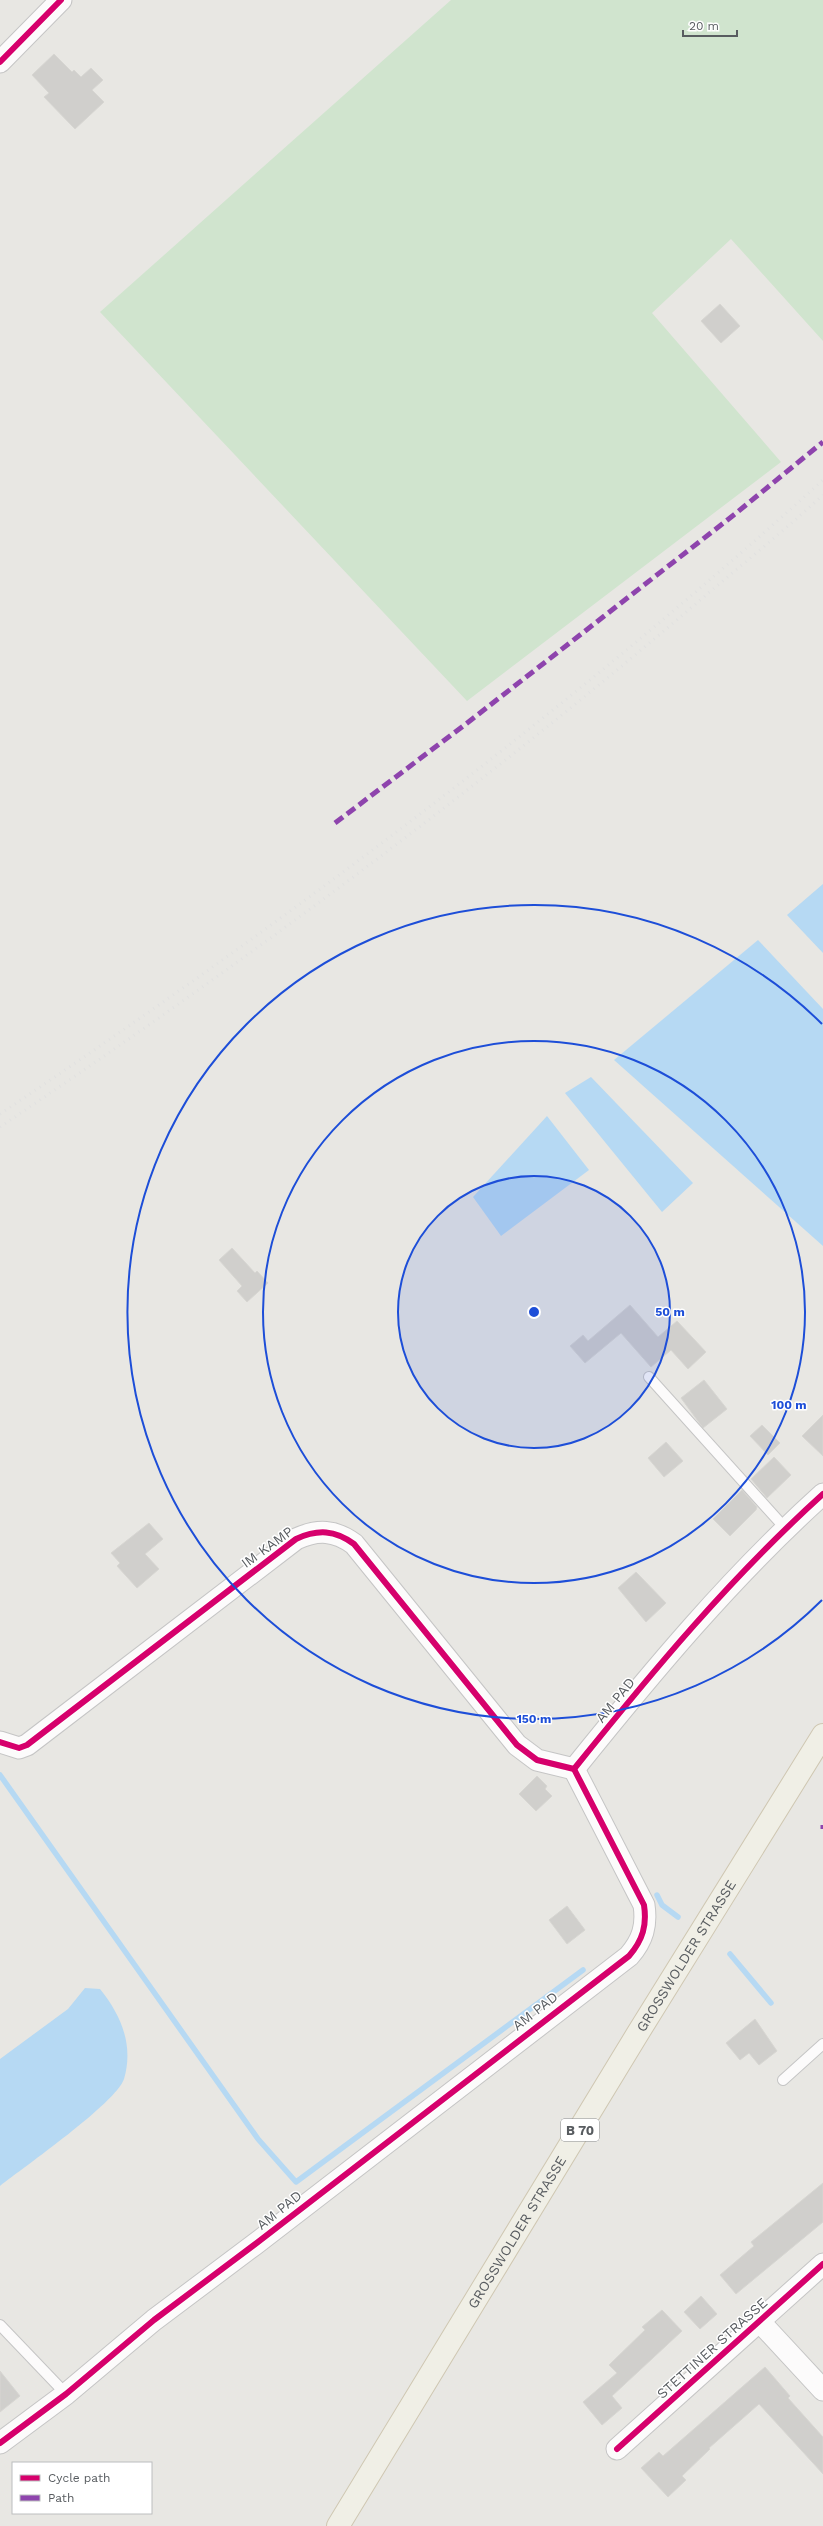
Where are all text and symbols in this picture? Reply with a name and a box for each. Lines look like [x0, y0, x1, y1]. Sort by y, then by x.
scale bar [683, 12, 737, 38]
text: 20 m [689, 19, 719, 33]
centre of rings [527, 1305, 541, 1319]
text: 50 m [655, 1305, 685, 1319]
text: 100 m [771, 1398, 807, 1412]
street label: IM KAMP [238, 1523, 296, 1571]
street label: AM PAD [592, 1674, 638, 1726]
text: 150 m [517, 1712, 551, 1726]
street label: GROSSWOLDER STRASSE [633, 1877, 739, 2035]
street label: AM PAD [509, 1988, 561, 2034]
road number: B 70 [561, 2119, 599, 2141]
street label: GROSSWOLDER STRASSE [464, 2153, 569, 2311]
street label: AM PAD [253, 2187, 305, 2233]
street label: STETTINER STRASSE [654, 2294, 770, 2402]
legend [12, 2462, 152, 2514]
text: Cycle path [48, 2471, 110, 2485]
text: Path [48, 2491, 74, 2505]

